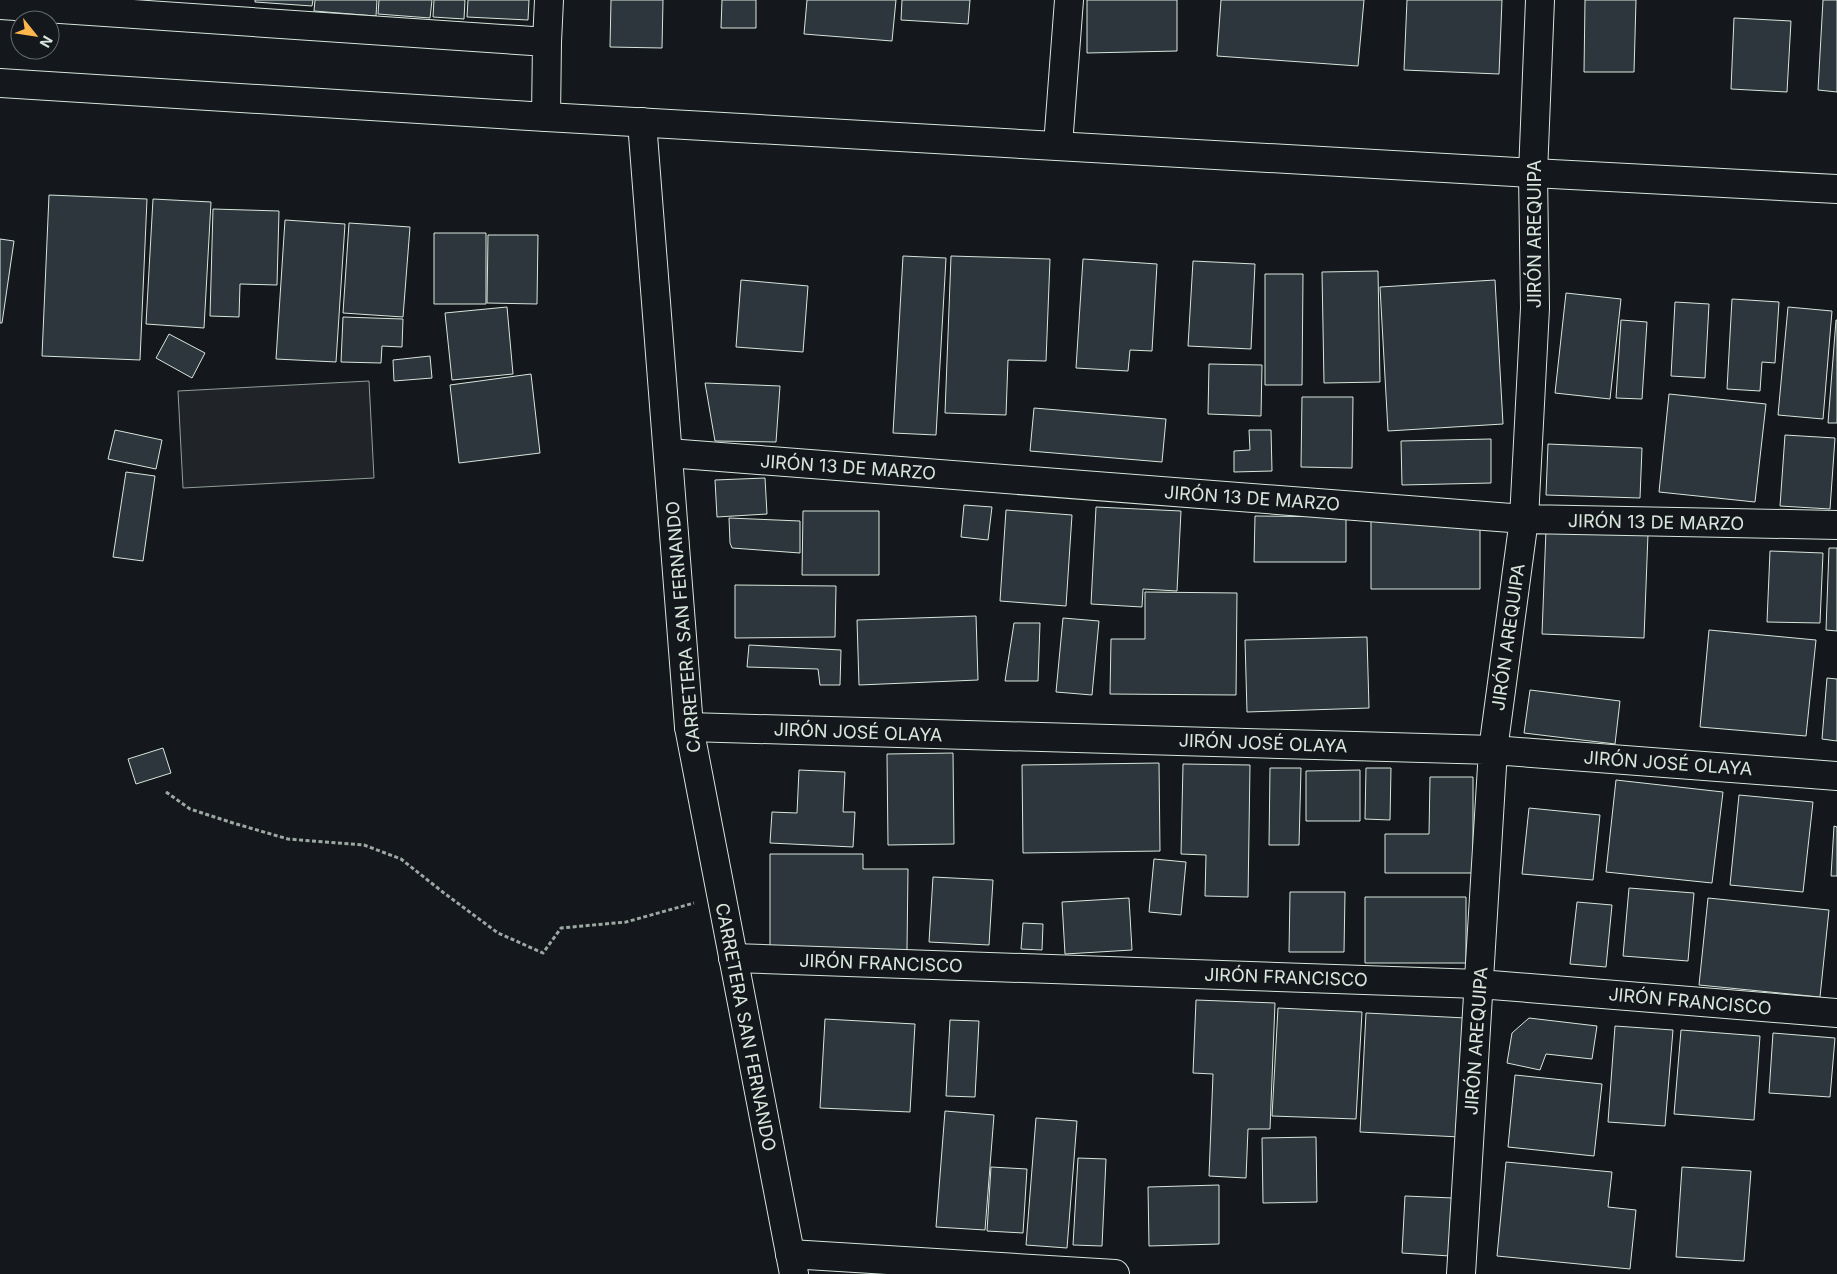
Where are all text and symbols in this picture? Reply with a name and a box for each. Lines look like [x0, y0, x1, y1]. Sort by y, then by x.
north arrow [10, 10, 60, 60]
text: N [37, 33, 57, 51]
street label: JIRÓN AREQUIPA [1523, 160, 1545, 308]
street label: JIRÓN 13 DE MARZO [759, 449, 937, 484]
street label: JIRÓN 13 DE MARZO [1163, 480, 1341, 515]
street label: CARRETERA SAN FERNANDO [662, 500, 704, 754]
street label: JIRÓN 13 DE MARZO [1568, 509, 1744, 534]
street label: JIRÓN AREQUIPA [1486, 562, 1529, 712]
street label: JIRÓN JOSÉ OLAYA [773, 718, 943, 745]
street label: JIRÓN JOSÉ OLAYA [1178, 729, 1348, 756]
street label: JIRÓN JOSÉ OLAYA [1583, 746, 1753, 779]
street label: CARRETERA SAN FERNANDO [712, 901, 780, 1153]
street label: JIRÓN FRANCISCO [799, 949, 963, 976]
street label: JIRÓN FRANCISCO [1204, 963, 1368, 990]
street label: JIRÓN AREQUIPA [1459, 966, 1492, 1116]
street label: JIRÓN FRANCISCO [1608, 982, 1773, 1019]

